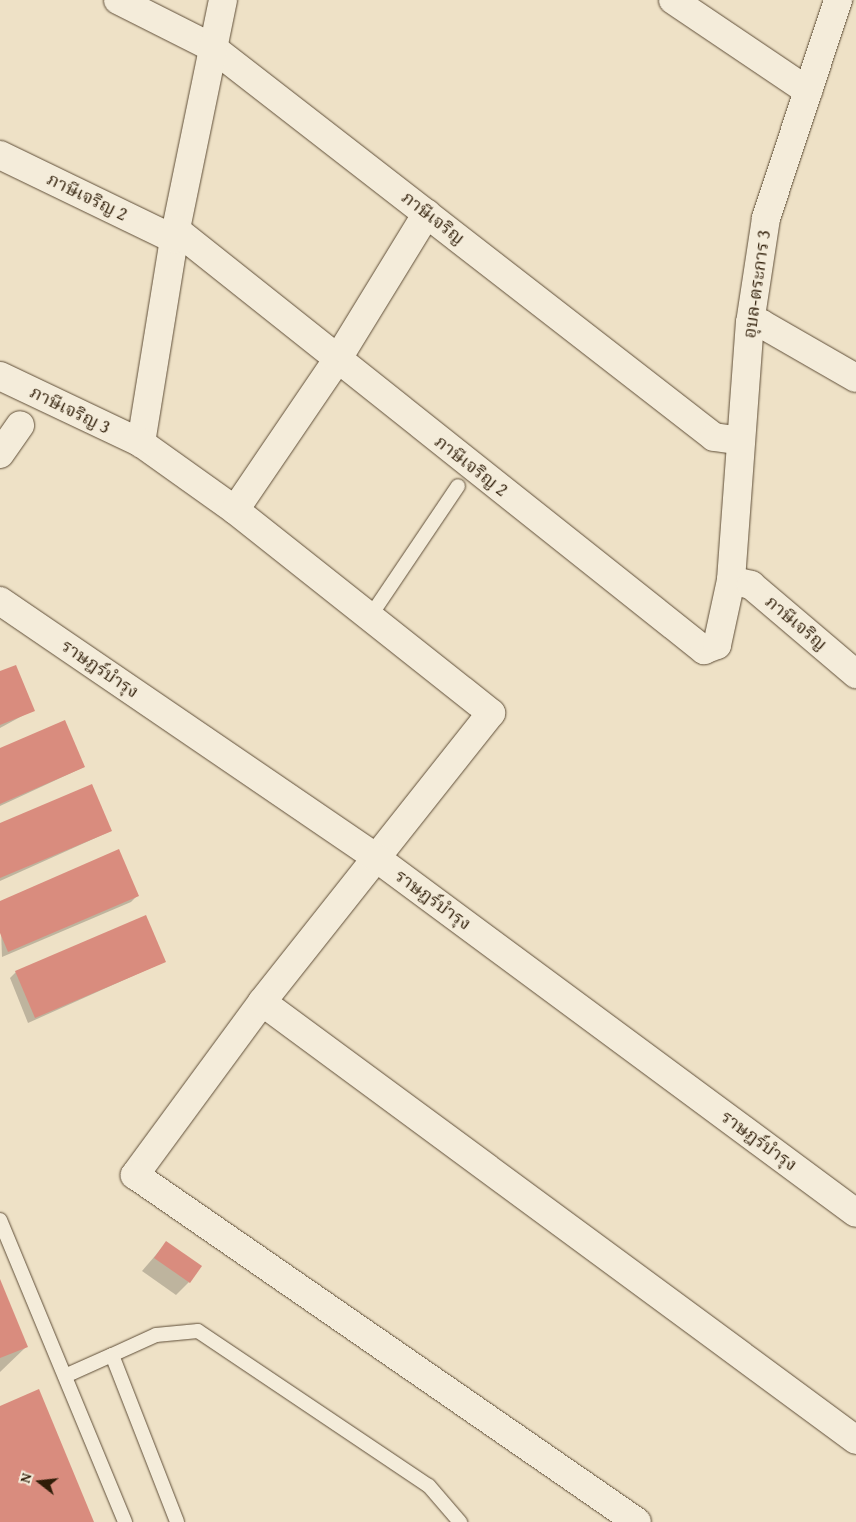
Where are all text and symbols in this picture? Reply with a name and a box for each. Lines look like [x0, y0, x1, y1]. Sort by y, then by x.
street label: ภาษีเจริญ 2 [43, 168, 131, 226]
street label: ภาษีเจริญ [397, 187, 469, 249]
street label: อุบล-ตระการ 3 [739, 228, 775, 340]
street label: ภาษีเจริญ 3 [26, 381, 114, 439]
street label: ภาษีเจริญ 2 [430, 431, 512, 501]
street label: ภาษีเจริญ [761, 591, 831, 655]
street label: ราษฎร์บำรุง [57, 635, 143, 703]
street label: ราษฎร์บำรุง [391, 865, 475, 935]
street label: ราษฎร์บำรุง [717, 1106, 801, 1176]
north arrow [15, 1457, 65, 1507]
text: N [15, 1471, 36, 1485]

